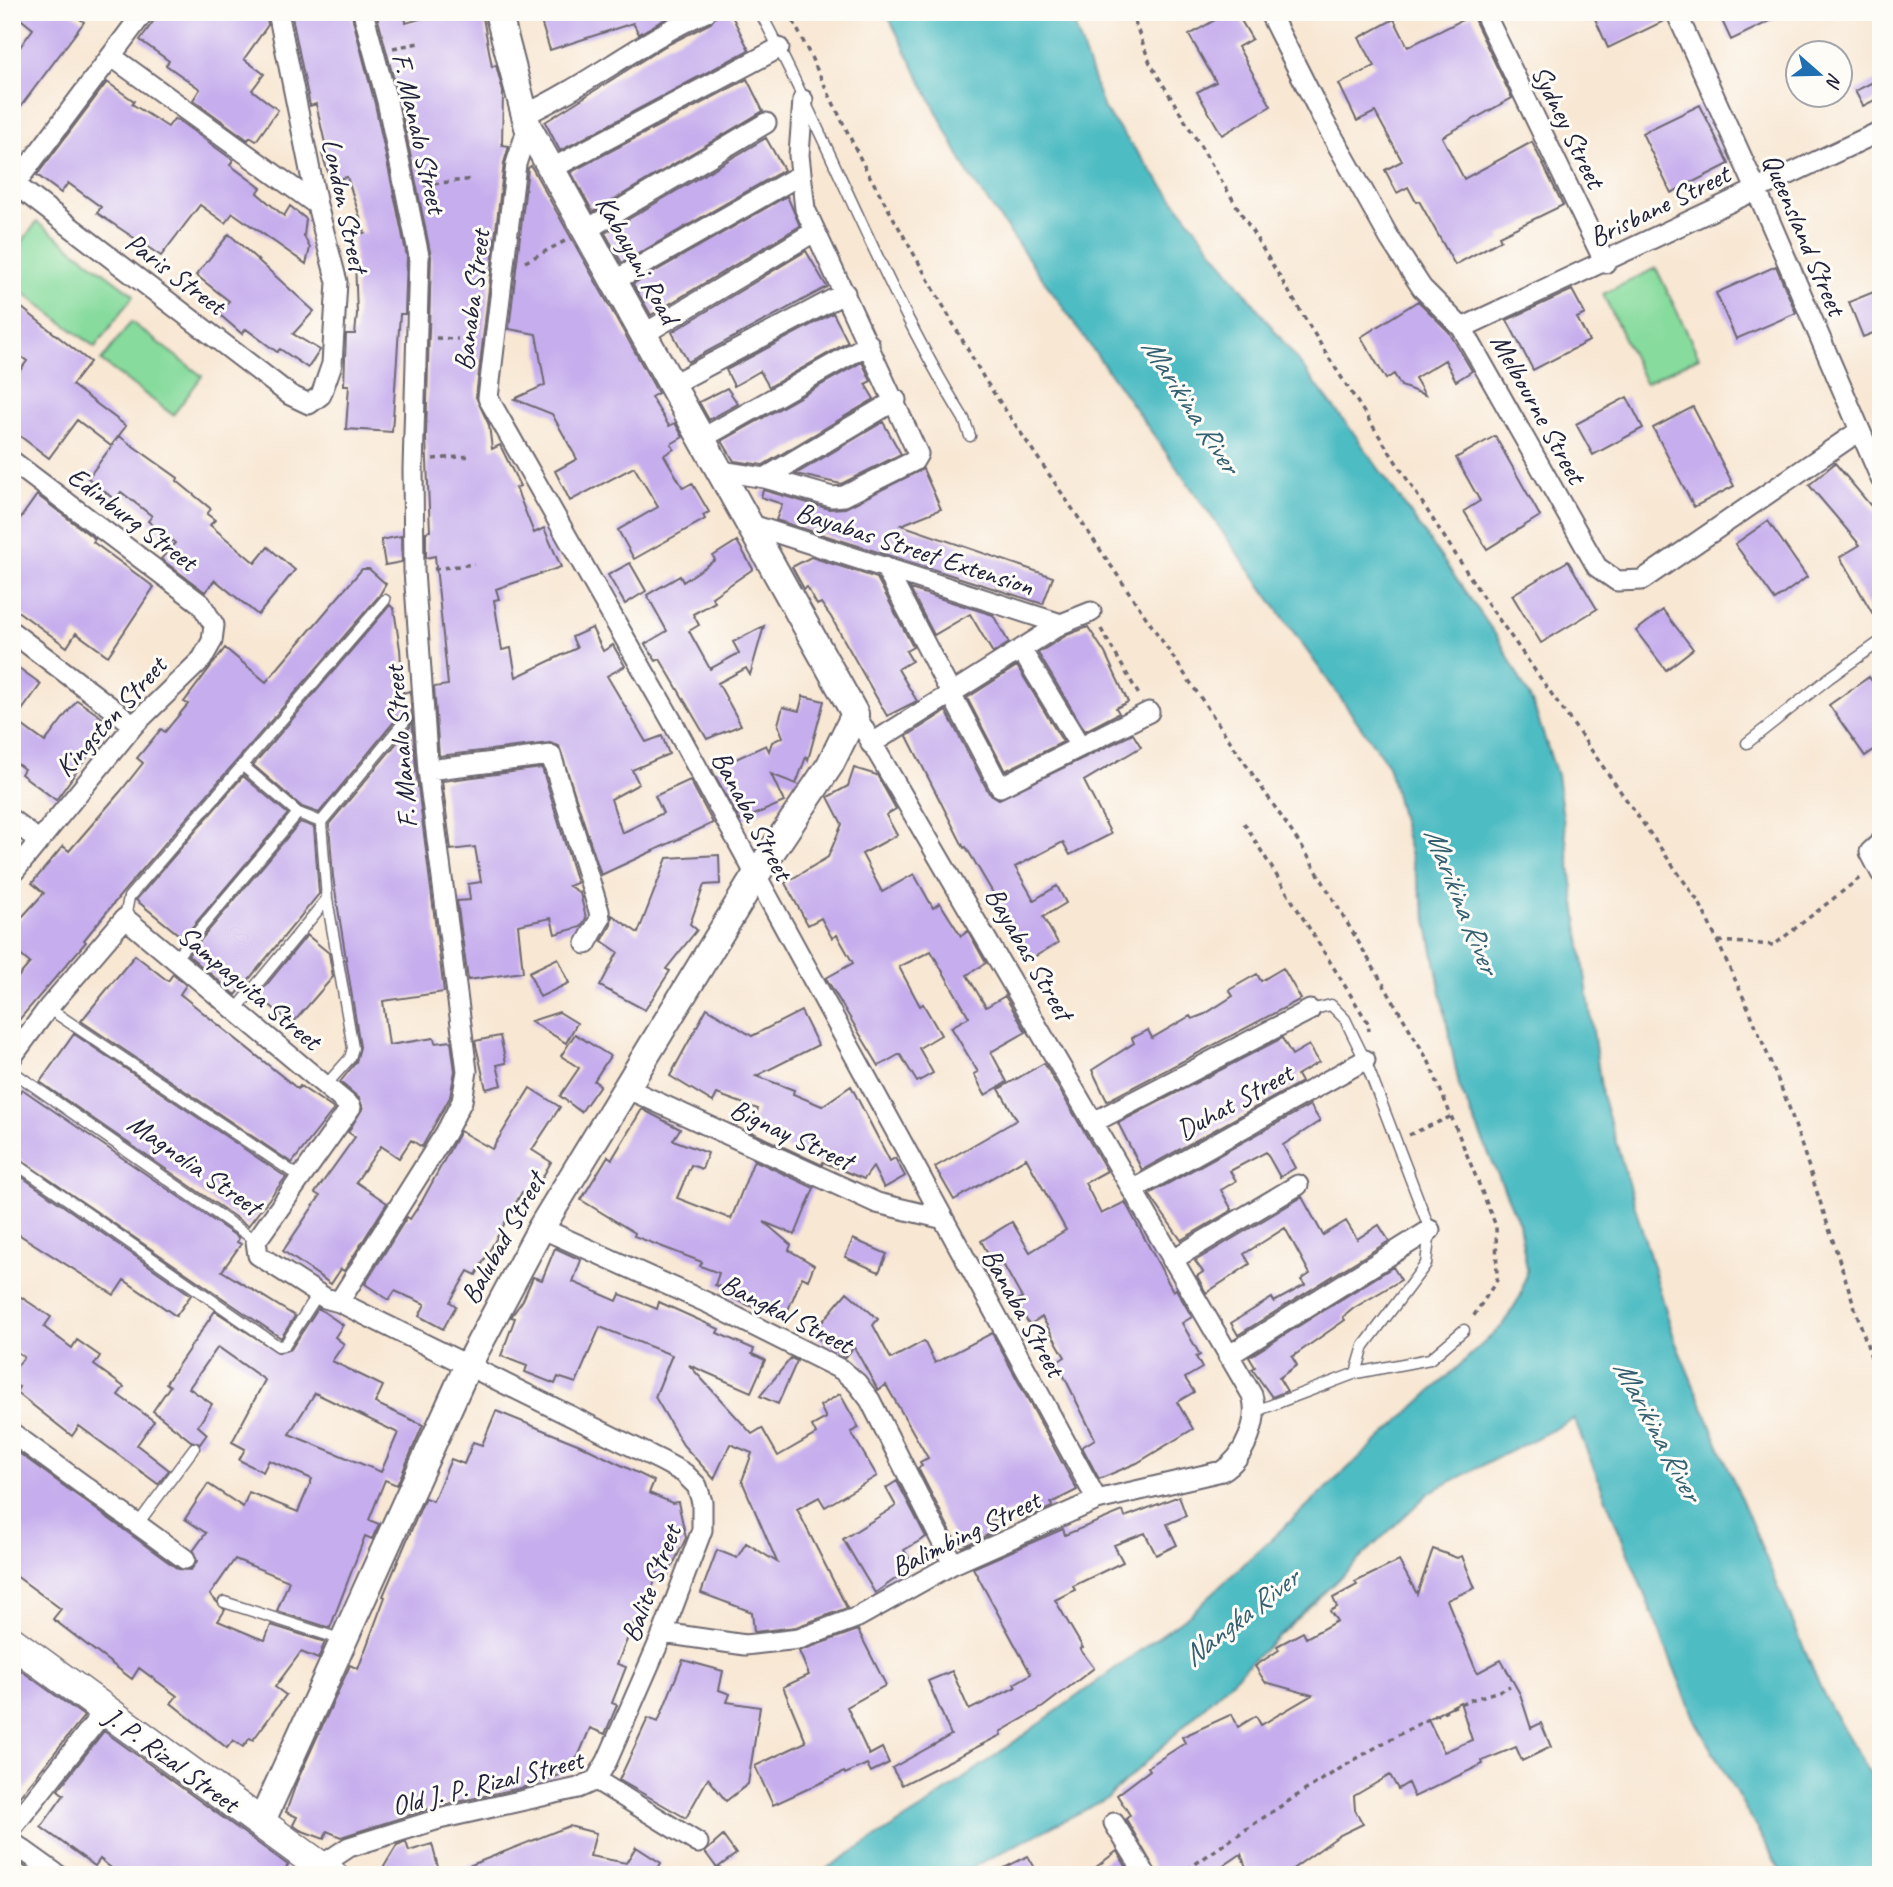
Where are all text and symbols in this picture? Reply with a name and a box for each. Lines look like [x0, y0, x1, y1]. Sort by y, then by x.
north arrow [1784, 38, 1854, 108]
street label: F. Manalo Street [384, 50, 456, 219]
street label: Sydney Street [1524, 59, 1614, 196]
text: N [1820, 70, 1847, 92]
street label: London Street [314, 135, 378, 279]
street label: Queensland Street [1755, 148, 1855, 323]
street label: Brisbane Street [1583, 155, 1738, 254]
street label: Kabayani Road [588, 189, 689, 333]
street label: Paris Street [119, 224, 235, 324]
street label: Banaba Street [446, 225, 498, 372]
street label: Melbourne Street [1483, 327, 1595, 492]
water label: Marikina River [1133, 330, 1251, 483]
street label: Edinburg Street [61, 458, 207, 580]
street label: Bayabas Street Extension [792, 494, 1038, 604]
street label: Kingston Street [47, 647, 176, 784]
street label: F. Manalo Street [376, 661, 425, 830]
street label: Banaba Street [704, 745, 803, 888]
water label: Marikina River [1416, 822, 1510, 982]
street label: Bayabas Street [977, 880, 1084, 1029]
street label: Sampaguita Street [171, 917, 331, 1059]
street label: Duhat Street [1170, 1054, 1301, 1148]
street label: Bignay Street [725, 1091, 862, 1180]
street label: Magnolia Street [121, 1106, 271, 1225]
street label: Balubad Street [452, 1163, 555, 1310]
street label: Banaba Street [974, 1242, 1074, 1385]
street label: Bangkal Street [715, 1265, 861, 1363]
water label: Marikina River [1605, 1353, 1713, 1511]
street label: Balimbing Street [885, 1481, 1048, 1584]
street label: Balite Street [612, 1517, 690, 1647]
water label: Nangka River [1174, 1557, 1309, 1674]
street label: J. P. Rizal Street [96, 1698, 248, 1822]
street label: Old J. P. Rizal Street [388, 1741, 589, 1823]

